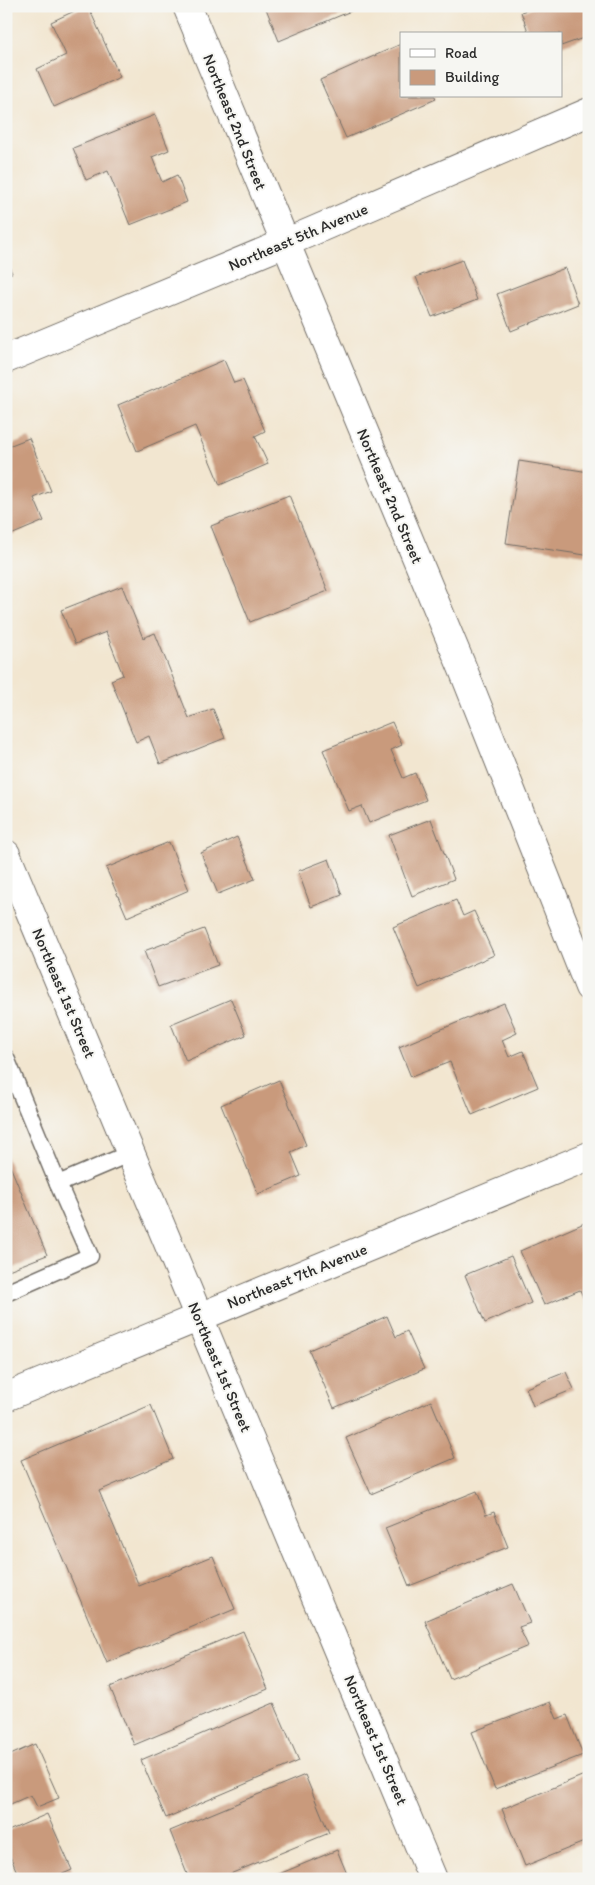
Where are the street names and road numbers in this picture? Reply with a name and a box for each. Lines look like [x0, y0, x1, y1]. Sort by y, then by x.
street label: Northeast 2nd Street [199, 51, 271, 193]
street label: Northeast 5th Avenue [225, 199, 371, 275]
street label: Northeast 2nd Street [353, 426, 427, 566]
street label: Northeast 1st Street [28, 925, 100, 1061]
street label: Northeast 7th Avenue [224, 1239, 370, 1313]
street label: Northeast 1st Street [184, 1299, 256, 1435]
street label: Northeast 1st Street [340, 1672, 412, 1808]

